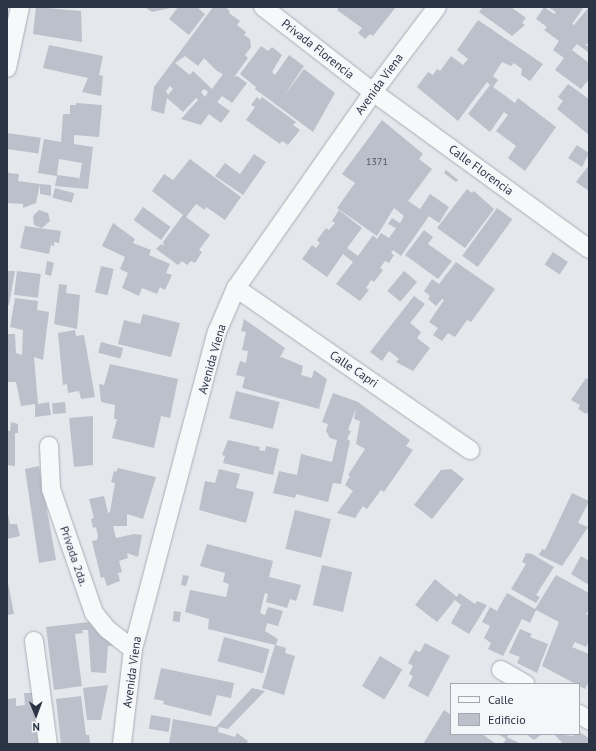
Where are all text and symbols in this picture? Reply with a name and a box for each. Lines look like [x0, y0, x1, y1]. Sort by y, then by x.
street label: Privada Florencia [279, 16, 357, 82]
street label: Avenida Viena [352, 50, 406, 118]
street label: Calle Florencia [446, 142, 516, 198]
house number: 1371 [366, 156, 388, 168]
street label: Avenida Viena [195, 322, 229, 396]
street label: Calle Capri [327, 348, 381, 390]
street label: Privada 2da. [57, 524, 91, 588]
street label: Avenida Viena [120, 635, 144, 709]
legend [450, 683, 580, 735]
text: Calle [488, 692, 514, 707]
north arrow [16, 695, 56, 735]
text: Edificio [488, 712, 526, 727]
text: N [32, 720, 40, 734]

